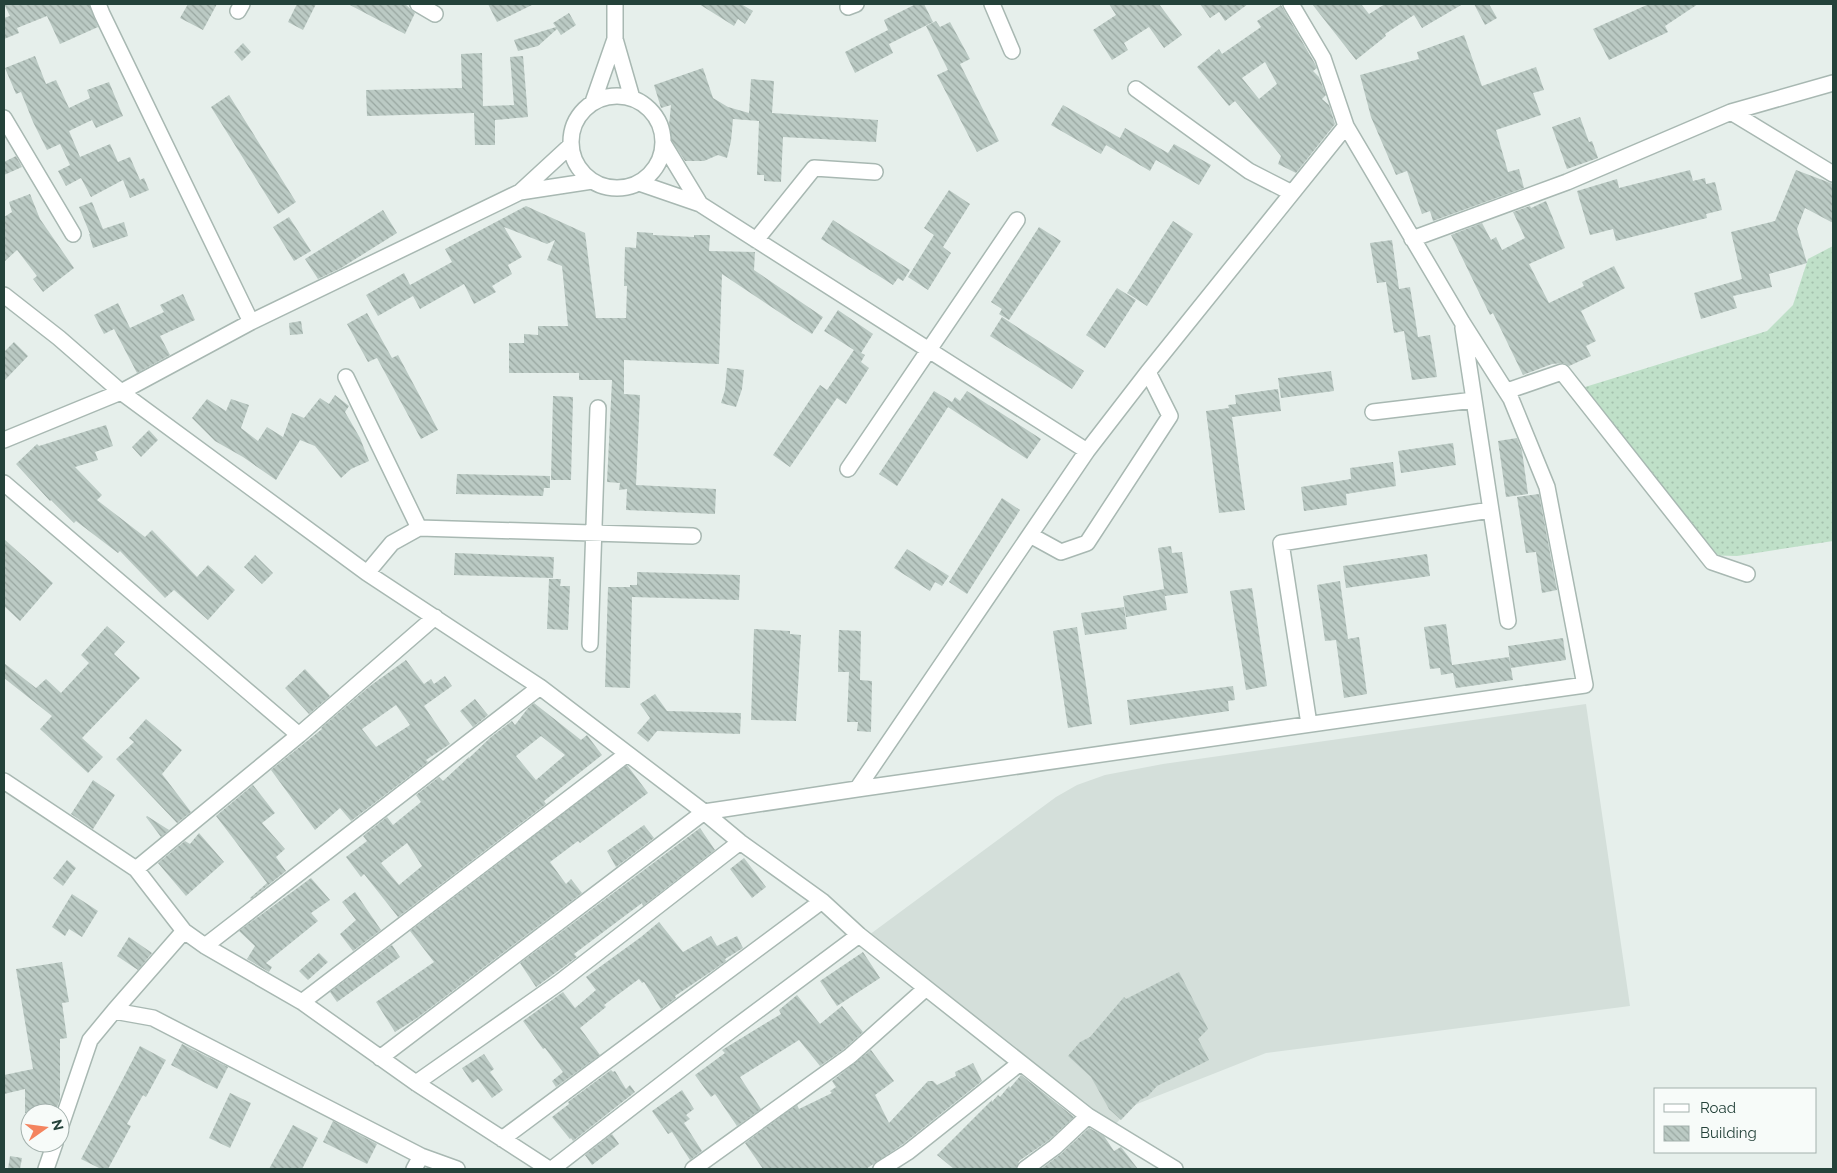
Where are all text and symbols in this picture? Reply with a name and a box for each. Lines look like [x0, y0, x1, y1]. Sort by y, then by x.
legend [1654, 1088, 1817, 1153]
text: Road [1700, 1099, 1736, 1117]
north arrow [20, 1103, 70, 1153]
text: N [49, 1118, 67, 1132]
text: Building [1700, 1124, 1757, 1142]

